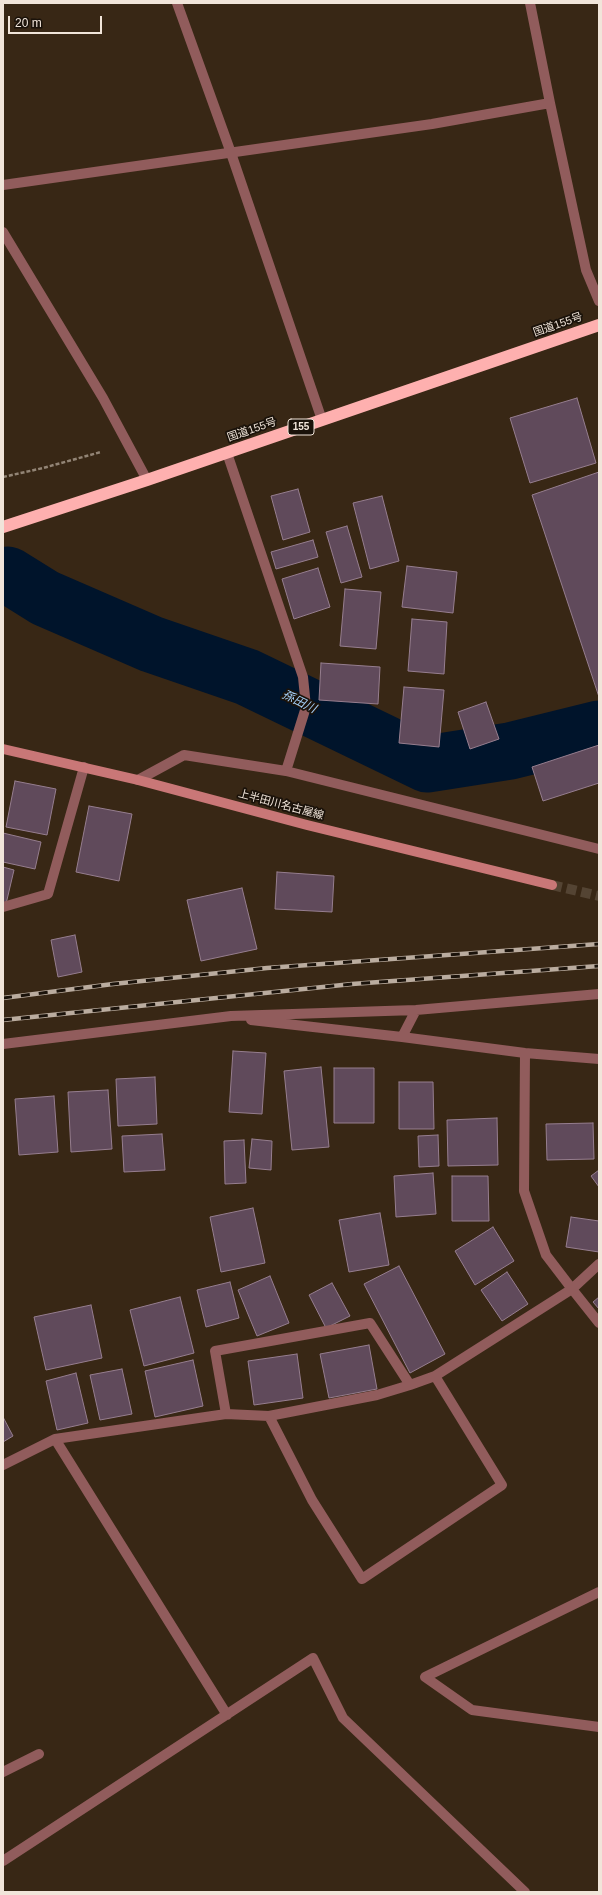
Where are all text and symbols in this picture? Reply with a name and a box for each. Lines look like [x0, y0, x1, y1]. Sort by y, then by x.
scale bar [10, 8, 104, 34]
text: 20 m [15, 16, 42, 30]
street label: 国道155号 [532, 310, 584, 340]
street label: 国道155号 [226, 415, 278, 445]
road number: 155 [288, 419, 314, 435]
water label: 孫田川 [280, 688, 318, 716]
street label: 上半田川名古屋線 [237, 787, 325, 823]

